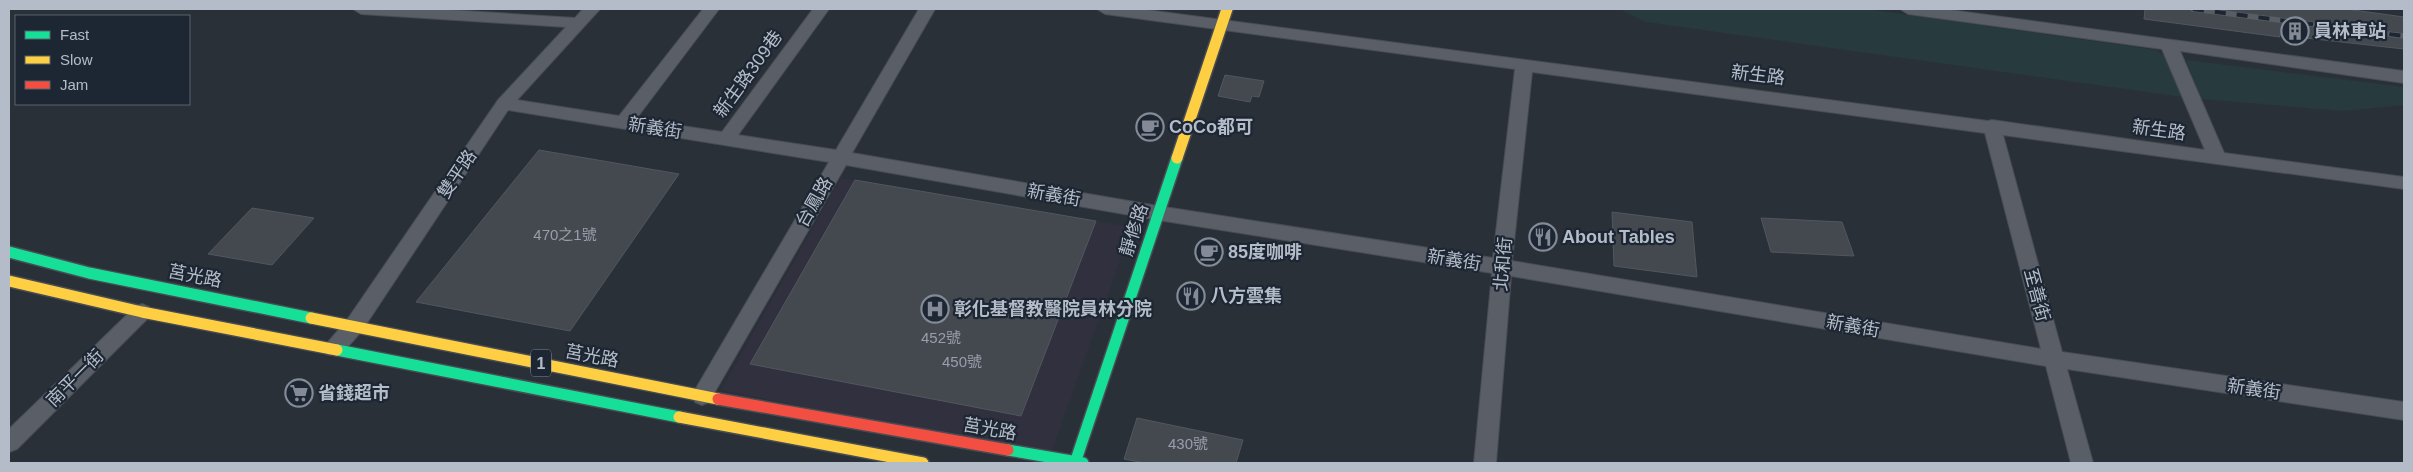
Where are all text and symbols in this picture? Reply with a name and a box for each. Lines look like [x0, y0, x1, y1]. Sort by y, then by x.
legend [15, 15, 190, 105]
building icon: 員林車站 [2280, 16, 2310, 46]
place label: 員林車站 [2314, 21, 2386, 41]
text: Fast [60, 26, 90, 43]
street label: 新生路309巷 [710, 27, 786, 121]
text: Slow [60, 51, 93, 68]
street label: 新生路 [1730, 62, 1786, 88]
text: Jam [60, 76, 88, 93]
cafe icon: CoCo都可 [1135, 112, 1165, 142]
street label: 新義街 [627, 114, 683, 142]
street label: 新生路 [2131, 116, 2187, 144]
place label: CoCo都可 [1169, 117, 1253, 137]
street label: 雙平路 [434, 146, 480, 202]
street label: 台鳳路 [792, 174, 836, 230]
street label: 新義街 [1026, 180, 1082, 210]
street label: 靜修路 [1116, 201, 1152, 259]
restaurant icon: About Tables [1528, 222, 1558, 252]
house number: 470之1號 [533, 226, 597, 243]
place label: About Tables [1562, 227, 1675, 247]
street label: 北和街 [1491, 236, 1515, 292]
cafe icon: 85度咖啡 [1194, 237, 1224, 267]
place label: 85度咖啡 [1228, 242, 1302, 262]
street label: 新義街 [1426, 246, 1482, 274]
street label: 莒光路 [167, 261, 223, 291]
street label: 至善街 [2020, 266, 2054, 324]
restaurant icon: 八方雲集 [1176, 281, 1206, 311]
place label: 八方雲集 [1210, 286, 1282, 306]
hospital icon: 彰化基督教醫院員林分院 [920, 294, 950, 324]
place label: 彰化基督教醫院員林分院 [954, 299, 1152, 319]
street label: 新義街 [1825, 311, 1881, 341]
house number: 452號 [921, 329, 961, 346]
street label: 莒光路 [564, 341, 620, 371]
street label: 南平一街 [42, 345, 108, 411]
road number: 1 [531, 349, 551, 376]
house number: 450號 [942, 353, 982, 370]
street label: 新義街 [2226, 375, 2282, 403]
supermarket icon: 省錢超市 [284, 378, 314, 408]
place label: 省錢超市 [318, 383, 390, 403]
street label: 莒光路 [962, 414, 1018, 444]
house number: 430號 [1168, 435, 1208, 452]

